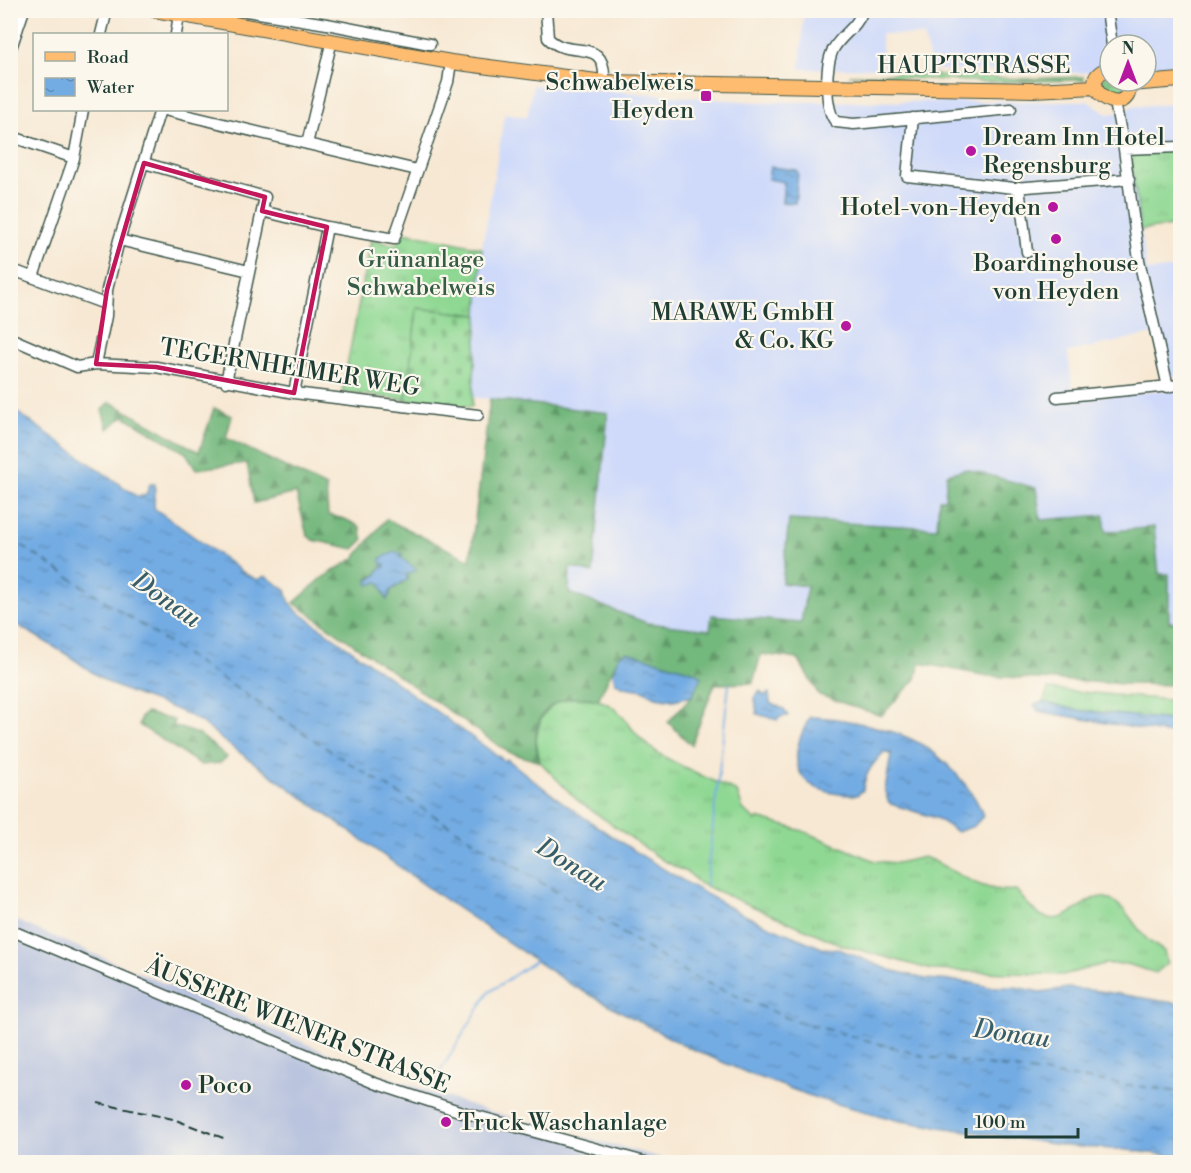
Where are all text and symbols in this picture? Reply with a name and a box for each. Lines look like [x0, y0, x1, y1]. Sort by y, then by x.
legend [33, 33, 228, 111]
north arrow [1098, 33, 1158, 93]
text: N [1122, 39, 1135, 59]
text: Road [87, 46, 130, 69]
street label: HAUPTSTRASSE [877, 51, 1071, 81]
place label: Schwabelweis Heyden [545, 68, 694, 126]
text: Water [86, 76, 135, 99]
marker: Schwabelweis Heyden [699, 89, 713, 103]
place label: Dream Inn Hotel Regensburg [983, 123, 1165, 181]
marker: Dream Inn Hotel Regensburg [964, 144, 978, 158]
place label: Hotel-von-Heyden [840, 193, 1041, 223]
marker: Hotel-von-Heyden [1046, 200, 1060, 214]
marker: Boardinghouse von Heyden [1049, 232, 1063, 246]
park label: Grünanlage Schwabelweis [347, 245, 495, 303]
place label: Boardinghouse von Heyden [972, 249, 1139, 307]
place label: MARAWE GmbH & Co. KG [651, 298, 834, 356]
marker: MARAWE GmbH & Co. KG [839, 319, 853, 333]
street label: TEGERNHEIMER WEG [158, 333, 422, 403]
water label: Donau [125, 564, 207, 635]
water label: Donau [529, 830, 613, 899]
street label: ÄUSSERE WIENER STRASSE [140, 950, 455, 1101]
water label: Donau [970, 1013, 1053, 1055]
place label: Poco [198, 1071, 252, 1101]
marker: Poco [179, 1078, 193, 1092]
scale bar [966, 1101, 1078, 1139]
place label: Truck Waschanlage [458, 1108, 667, 1138]
text: 100 m [975, 1111, 1026, 1134]
marker: Truck Waschanlage [439, 1115, 453, 1129]

